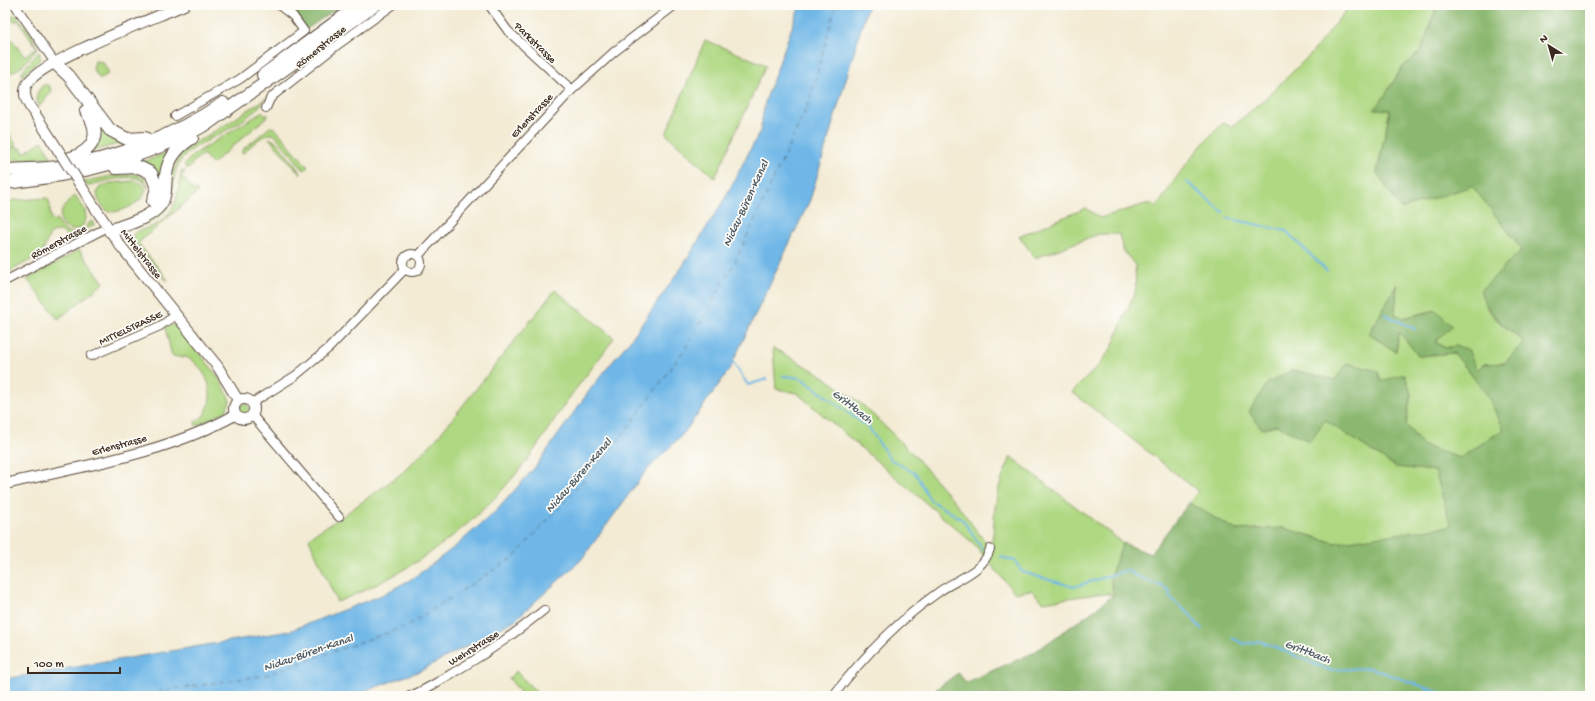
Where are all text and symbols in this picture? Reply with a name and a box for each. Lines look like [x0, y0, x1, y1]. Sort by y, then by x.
street label: Parkstrasse [511, 20, 558, 66]
street label: Römerstrasse [294, 23, 349, 71]
north arrow [1529, 26, 1569, 66]
text: N [1538, 33, 1551, 47]
street label: Erlenstrasse [509, 91, 556, 141]
water label: Nidau-Büren-Kanal [721, 157, 773, 249]
street label: Römerstrasse [29, 223, 89, 262]
street label: Mittelstrasse [117, 227, 164, 282]
street label: MITTELSTRASSE [97, 308, 165, 349]
water label: Grittbach [829, 387, 875, 428]
street label: Erlenstrasse [91, 433, 149, 459]
water label: Nidau-Büren-Kanal [544, 435, 616, 516]
street label: Wehrstrasse [447, 628, 502, 669]
water label: Nidau-Büren-Kanal [262, 632, 356, 676]
water label: Grittbach [1282, 638, 1333, 668]
scale bar [28, 649, 120, 675]
text: 100 m [33, 658, 64, 672]

